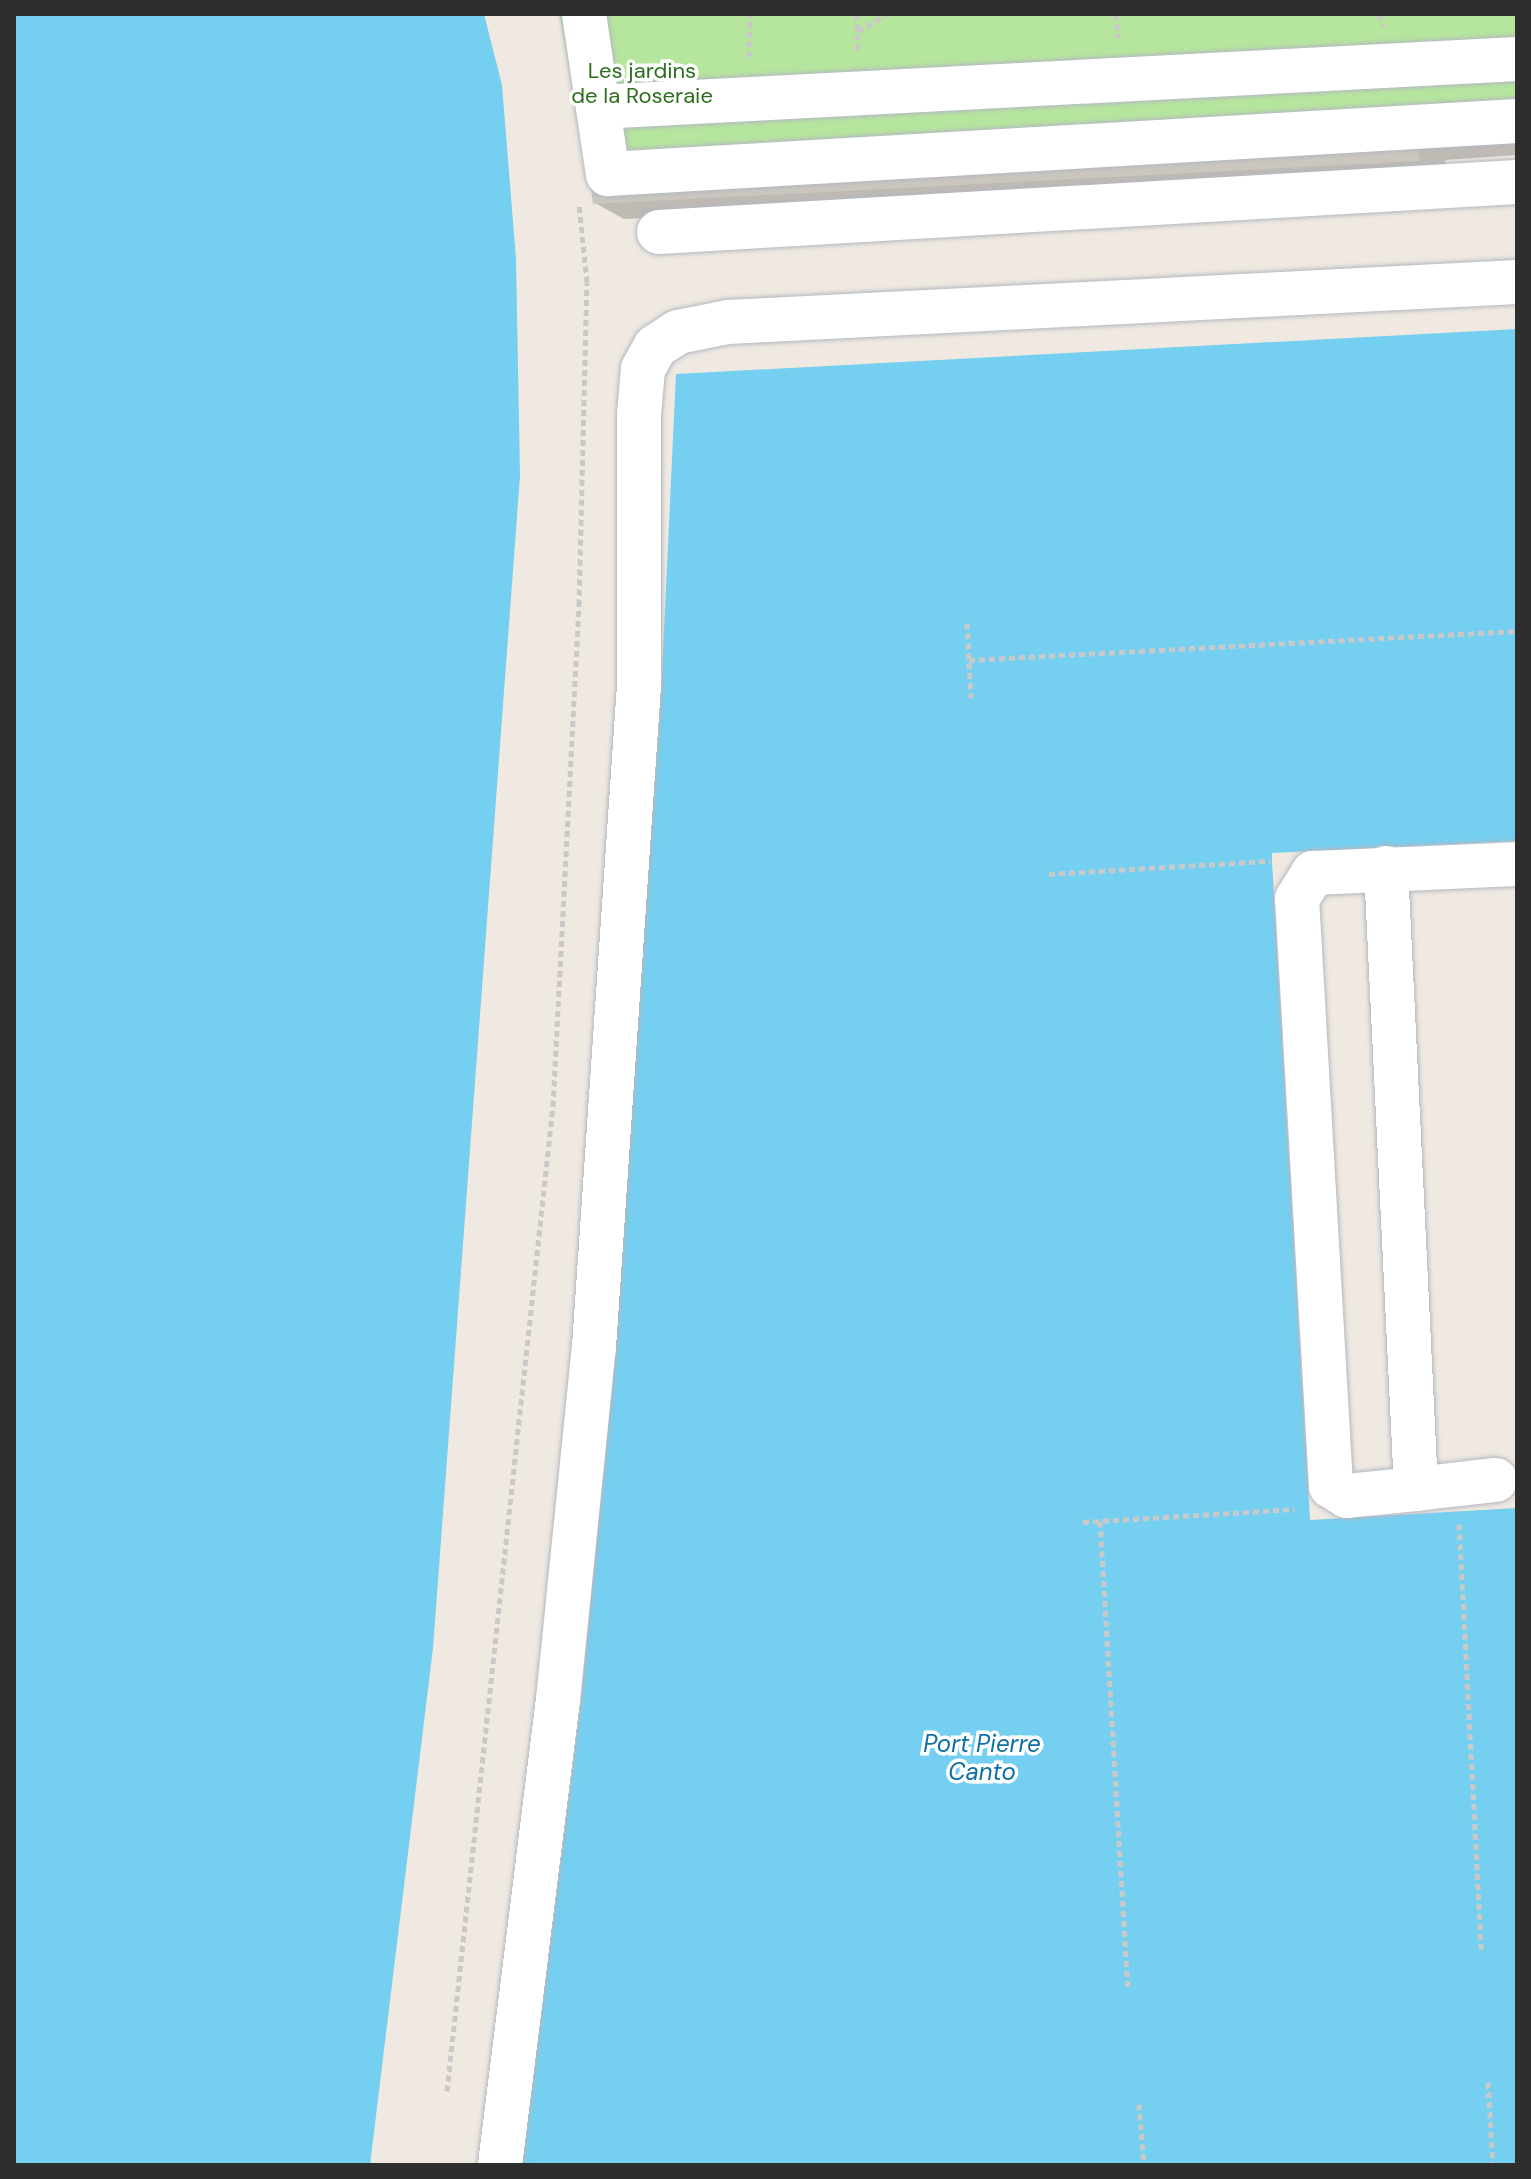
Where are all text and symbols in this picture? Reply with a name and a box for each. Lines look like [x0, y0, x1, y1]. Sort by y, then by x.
park label: Les jardins de la Roseraie [571, 57, 713, 108]
water label: Port Pierre Canto [923, 1730, 1041, 1786]

